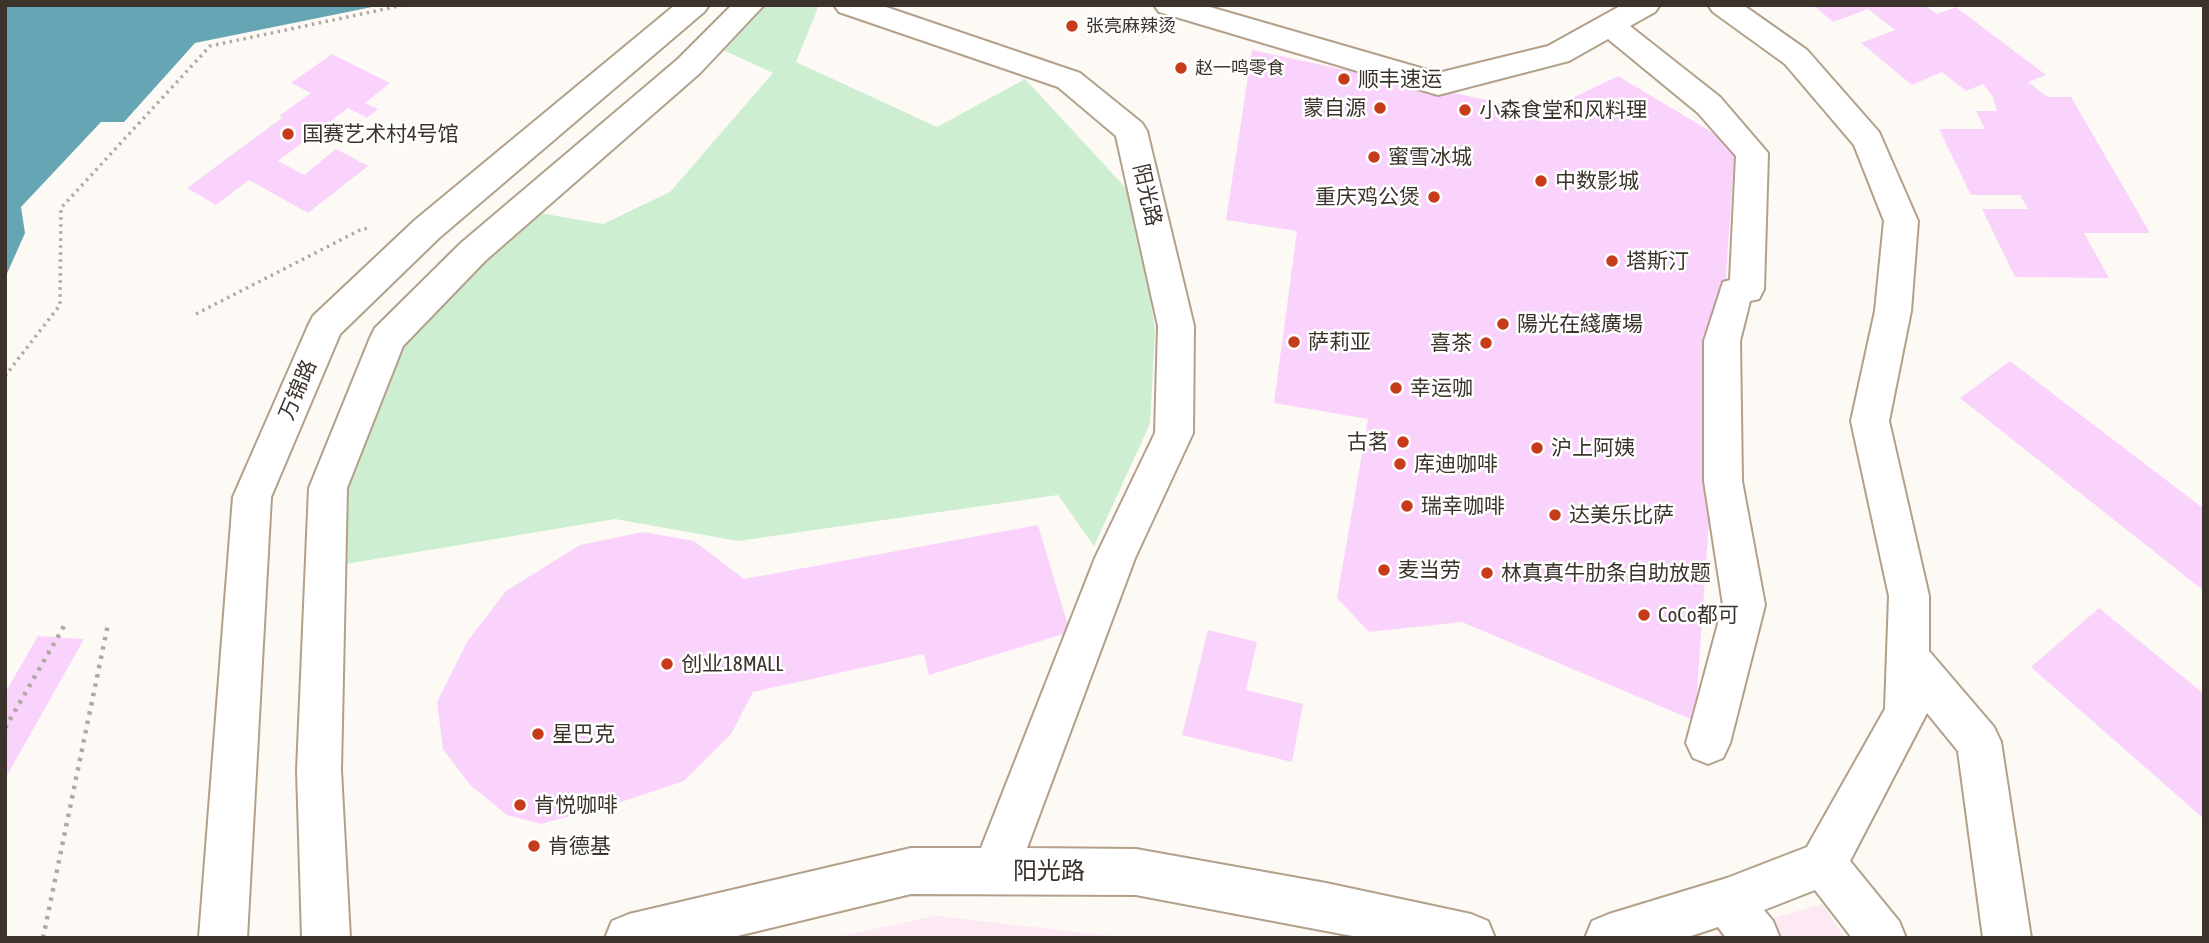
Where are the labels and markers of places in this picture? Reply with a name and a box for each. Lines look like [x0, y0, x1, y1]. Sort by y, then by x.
place label: 张亮麻辣烫 [1086, 15, 1176, 37]
marker: 张亮麻辣烫 [1064, 18, 1080, 34]
place label: 赵一鸣零食 [1195, 57, 1285, 79]
marker: 赵一鸣零食 [1173, 60, 1189, 76]
place label: 顺丰速运 [1358, 66, 1442, 92]
marker: 顺丰速运 [1336, 71, 1352, 87]
place label: 蒙自源 [1303, 95, 1366, 121]
place label: 小森食堂和风料理 [1479, 97, 1647, 123]
marker: 蒙自源 [1372, 100, 1388, 116]
marker: 小森食堂和风料理 [1457, 102, 1473, 118]
place label: 国赛艺术村4号馆 [302, 121, 459, 147]
marker: 国赛艺术村4号馆 [280, 126, 296, 142]
place label: 蜜雪冰城 [1388, 144, 1472, 170]
marker: 蜜雪冰城 [1366, 149, 1382, 165]
place label: 中数影城 [1555, 168, 1639, 194]
marker: 中数影城 [1533, 173, 1549, 189]
place label: 重庆鸡公煲 [1315, 184, 1420, 210]
marker: 重庆鸡公煲 [1426, 189, 1442, 205]
place label: 塔斯汀 [1626, 248, 1689, 274]
marker: 塔斯汀 [1604, 253, 1620, 269]
place label: 陽光在綫廣場 [1517, 311, 1643, 337]
marker: 陽光在綫廣場 [1495, 316, 1511, 332]
place label: 萨莉亚 [1308, 329, 1371, 355]
place label: 喜茶 [1430, 330, 1472, 356]
marker: 萨莉亚 [1286, 334, 1302, 350]
marker: 喜茶 [1478, 335, 1494, 351]
place label: 幸运咖 [1410, 375, 1473, 401]
marker: 幸运咖 [1388, 380, 1404, 396]
place label: 古茗 [1347, 429, 1389, 455]
marker: 古茗 [1395, 434, 1411, 450]
place label: 沪上阿姨 [1551, 435, 1635, 461]
marker: 沪上阿姨 [1529, 440, 1545, 456]
place label: 库迪咖啡 [1414, 451, 1498, 477]
marker: 库迪咖啡 [1392, 456, 1408, 472]
place label: 瑞幸咖啡 [1421, 493, 1505, 519]
marker: 瑞幸咖啡 [1399, 498, 1415, 514]
place label: 达美乐比萨 [1569, 502, 1674, 528]
marker: 达美乐比萨 [1547, 507, 1563, 523]
place label: 麦当劳 [1398, 557, 1461, 583]
place label: 林真真牛肋条自助放题 [1501, 560, 1711, 586]
marker: 麦当劳 [1376, 562, 1392, 578]
marker: 林真真牛肋条自助放题 [1479, 565, 1495, 581]
place label: CoCo都可 [1658, 602, 1739, 628]
marker: CoCo都可 [1636, 607, 1652, 623]
place label: 创业18MALL [681, 651, 783, 677]
marker: 创业18MALL [659, 656, 675, 672]
place label: 星巴克 [552, 721, 615, 747]
marker: 星巴克 [530, 726, 546, 742]
place label: 肯悦咖啡 [534, 792, 618, 818]
marker: 肯悦咖啡 [512, 797, 528, 813]
place label: 肯德基 [548, 833, 611, 859]
marker: 肯德基 [526, 838, 542, 854]

